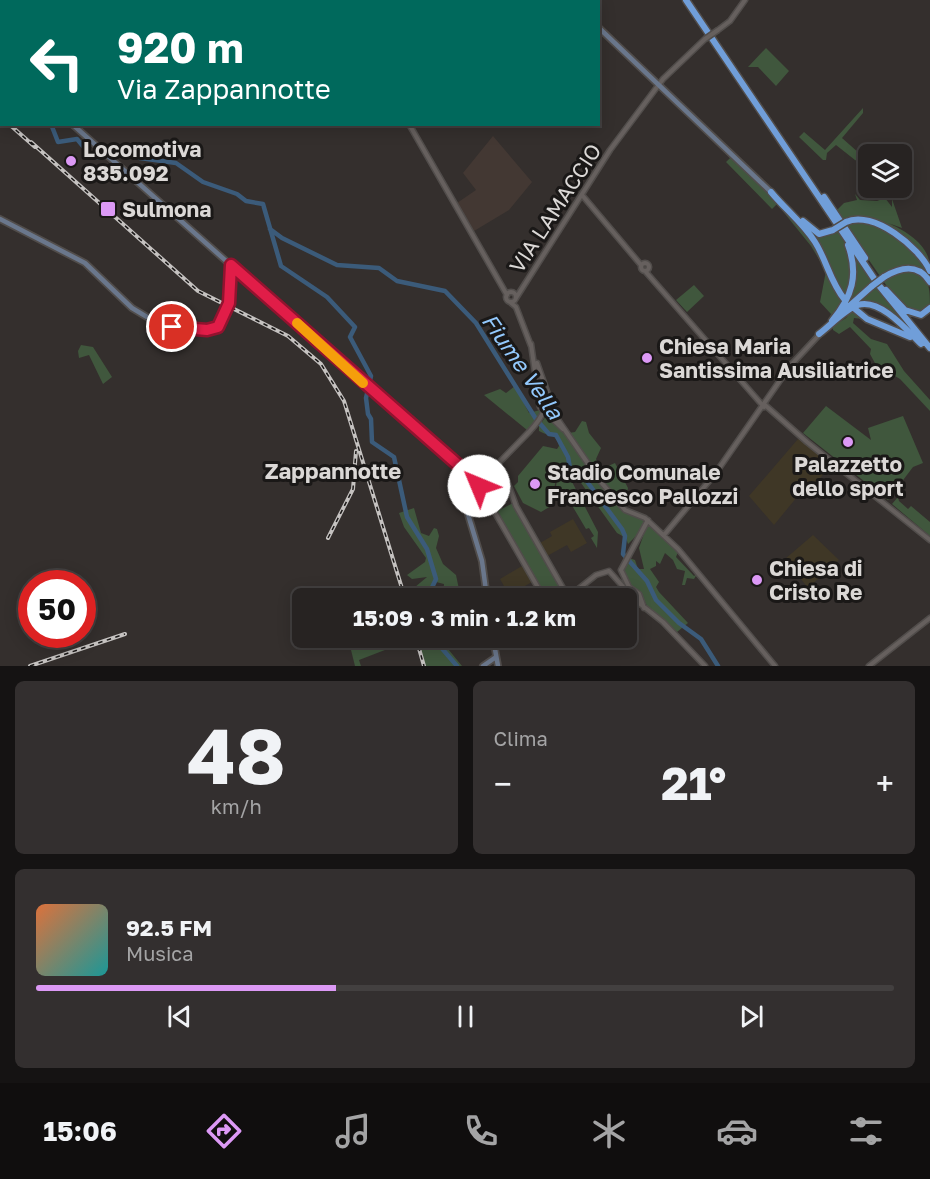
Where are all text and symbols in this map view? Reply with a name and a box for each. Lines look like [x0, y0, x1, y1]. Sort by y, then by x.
text: 920 m [117, 22, 244, 72]
icon: left [18, 24, 96, 102]
text: Via Zappannotte [117, 73, 331, 105]
place label: Locomotiva 835.092 [83, 136, 201, 186]
street label: VIA LAMACCIO [504, 138, 606, 278]
map controls [858, 144, 912, 198]
button: layers [858, 144, 912, 198]
marker: Locomotiva 835.092 [64, 154, 78, 168]
place label: Sulmona [122, 196, 211, 222]
marker: Sulmona [99, 200, 117, 218]
pin [146, 301, 197, 352]
water label: Fiume Vella [477, 308, 570, 425]
icon: arrive [155, 310, 188, 343]
place label: Chiesa Maria Santissima Ausiliatrice [659, 333, 894, 383]
marker: Chiesa Maria Santissima Ausiliatrice [640, 351, 654, 365]
marker: Palazzetto dello sport [841, 435, 855, 449]
place label: Palazzetto dello sport [792, 451, 904, 501]
position arrow [447, 454, 511, 518]
district label: Zappannotte [265, 457, 401, 484]
place label: Stadio Comunale Francesco Pallozzi [547, 459, 738, 509]
marker: Stadio Comunale Francesco Pallozzi [528, 477, 542, 491]
place label: Chiesa di Cristo Re [769, 555, 863, 605]
speed limit sign: 50 [18, 570, 96, 648]
marker: Chiesa di Cristo Re [750, 573, 764, 587]
text: 15:09 · 3 min · 1.2 km [353, 604, 576, 631]
text: 48 [187, 708, 286, 801]
text: Clima [494, 726, 548, 750]
text: 21° [661, 756, 726, 810]
text: − [494, 764, 512, 803]
text: + [876, 764, 894, 803]
text: km/h [211, 794, 262, 818]
text: 92.5 FM [126, 914, 212, 941]
text: Musica [126, 941, 193, 965]
icon: previous [163, 1000, 196, 1033]
icon: pause [449, 1000, 482, 1033]
icon: next [735, 1000, 768, 1033]
icon: directions [203, 1110, 245, 1152]
icon: music [332, 1110, 374, 1152]
icon: phone [460, 1110, 502, 1152]
icon: climate [588, 1110, 630, 1152]
icon: car [716, 1110, 758, 1152]
icon: filters [845, 1110, 887, 1152]
text: 15:06 [43, 1115, 117, 1147]

